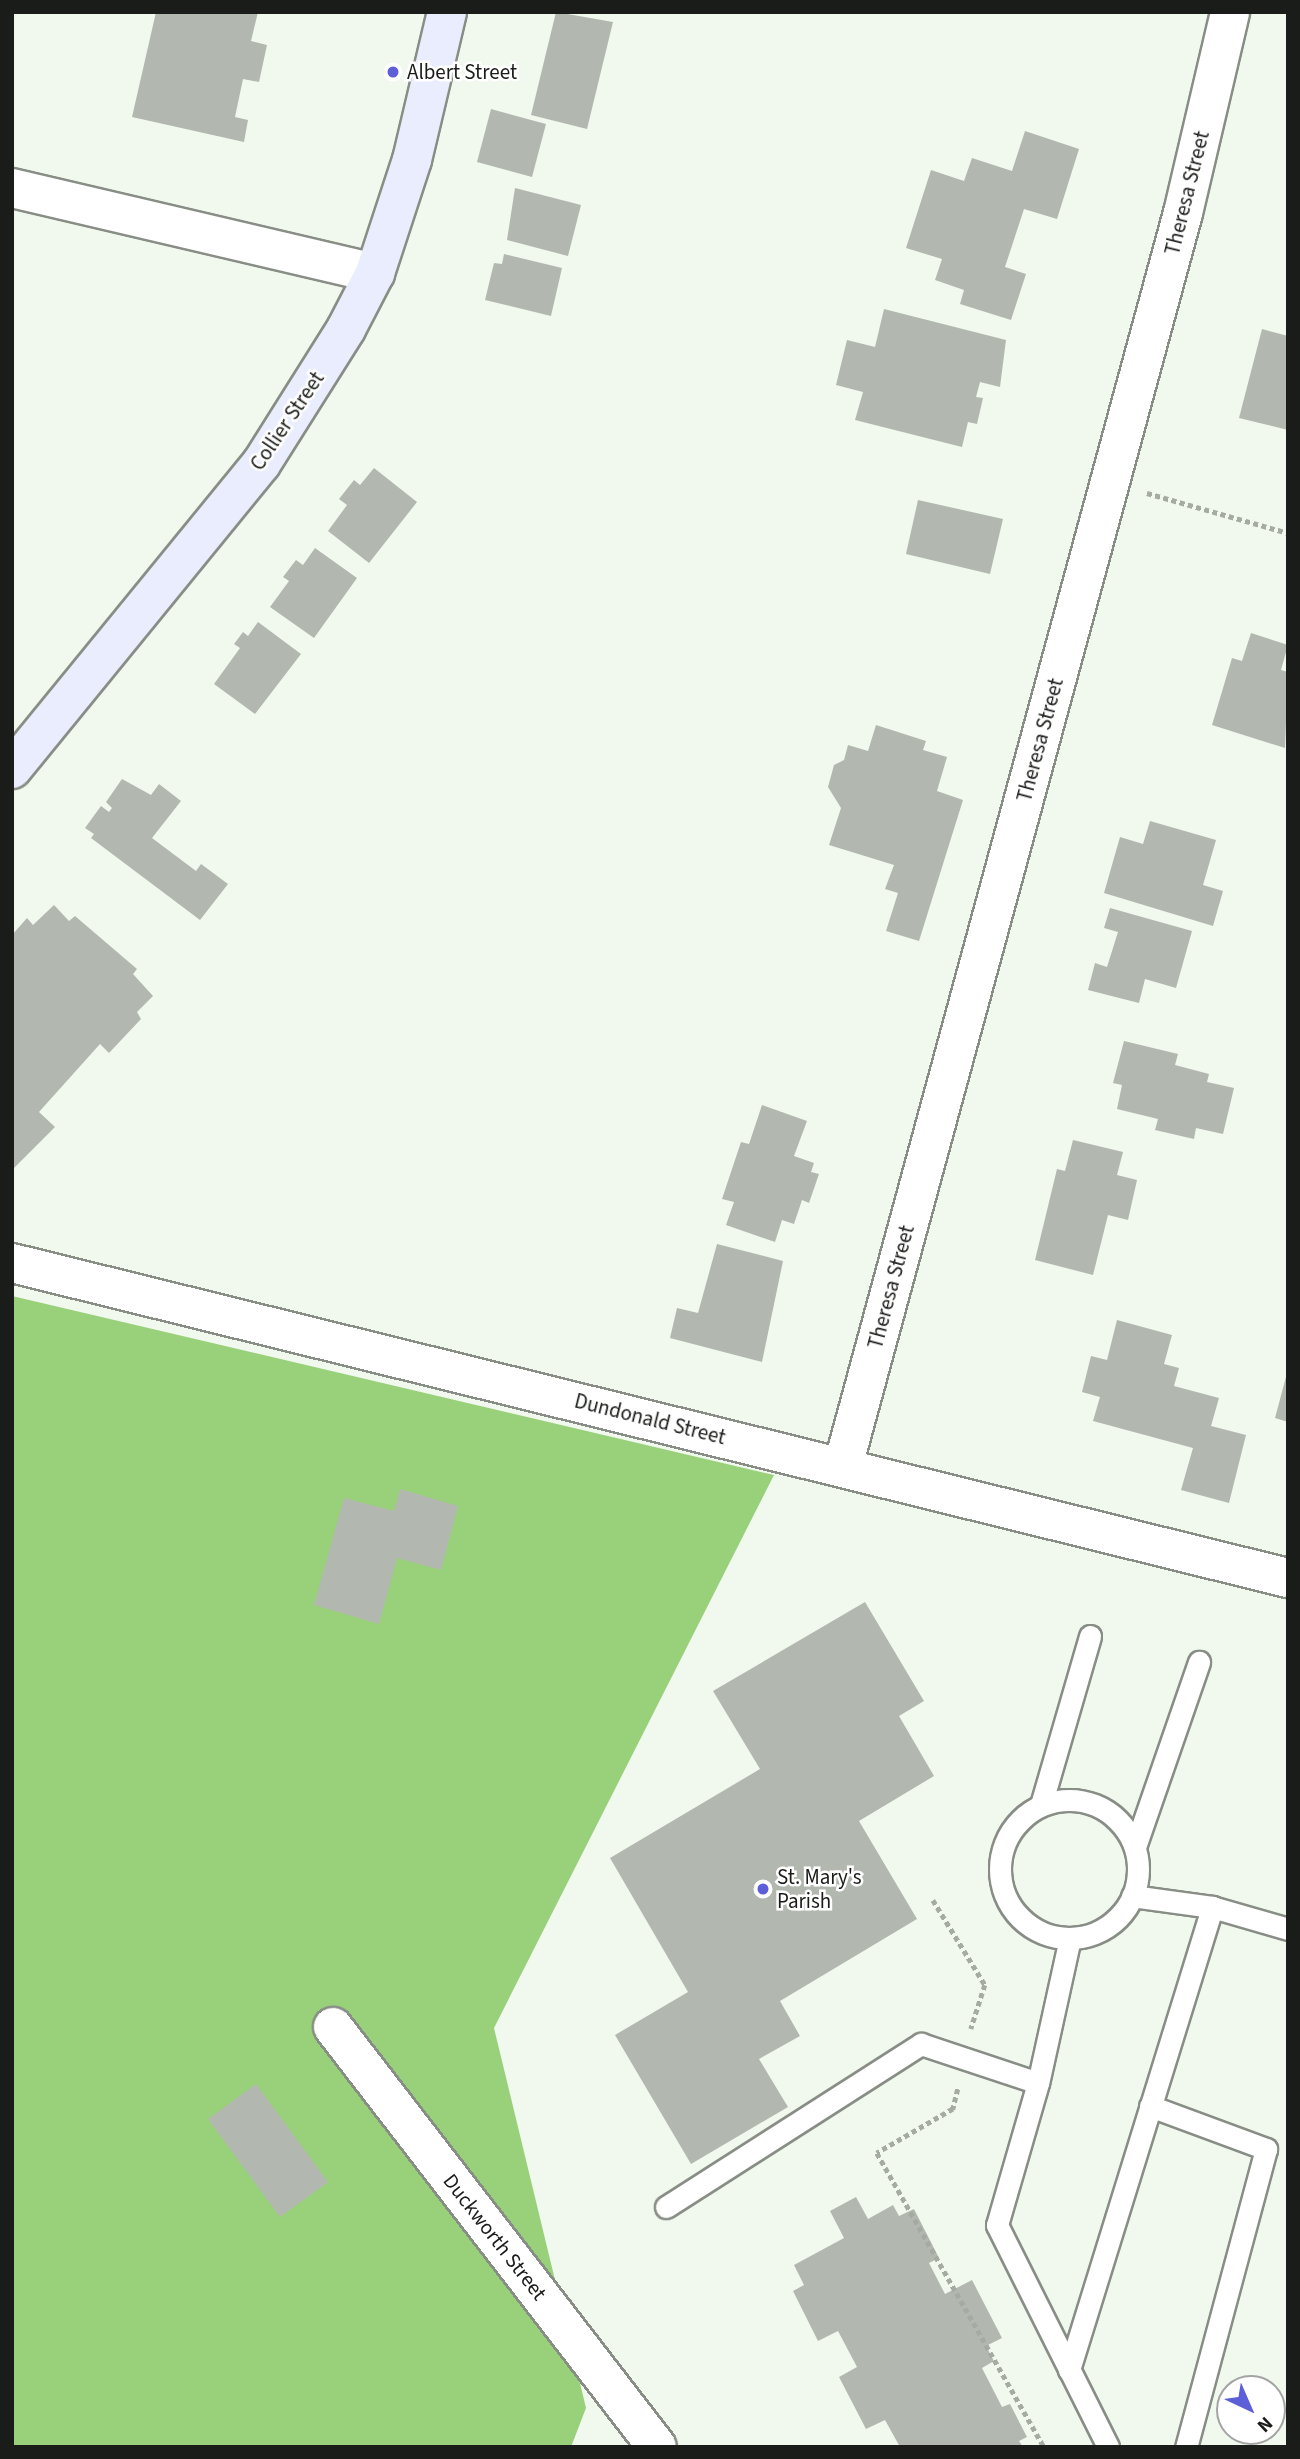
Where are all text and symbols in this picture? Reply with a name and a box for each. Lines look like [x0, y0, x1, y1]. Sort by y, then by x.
place label: Albert Street [407, 59, 517, 85]
marker: Albert Street [385, 64, 401, 80]
street label: Theresa Street [1159, 128, 1215, 258]
street label: Collier Street [245, 367, 329, 475]
street label: Theresa Street [1011, 676, 1069, 804]
street label: Theresa Street [862, 1223, 920, 1351]
street label: Dundonald Street [572, 1388, 728, 1450]
place label: St. Mary's Parish [777, 1864, 861, 1914]
marker: St. Mary's Parish [755, 1881, 771, 1897]
street label: Duckworth Street [438, 2169, 552, 2305]
north arrow [1216, 2375, 1286, 2445]
text: N [1251, 2410, 1278, 2438]

